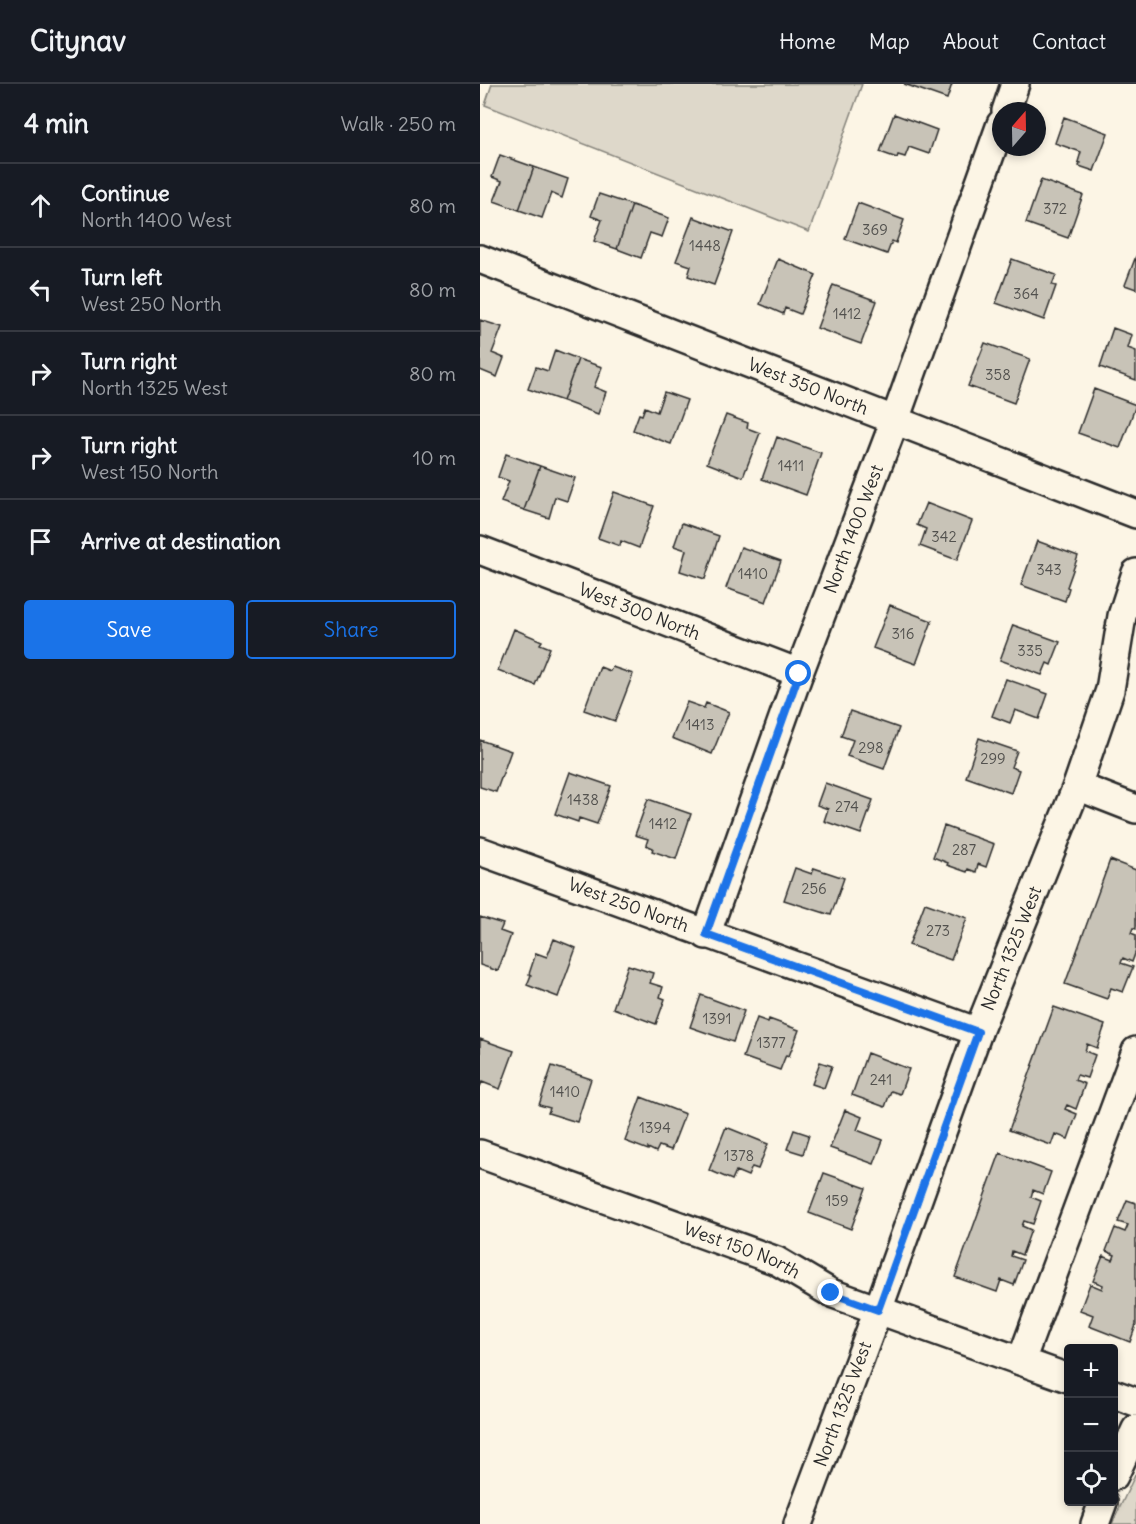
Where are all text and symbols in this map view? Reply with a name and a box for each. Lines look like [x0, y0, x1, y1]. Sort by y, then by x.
text: Citynav [30, 23, 126, 59]
text: Home [779, 28, 836, 55]
text: Map [869, 28, 910, 55]
text: About [943, 28, 999, 55]
text: Contact [1032, 28, 1106, 55]
north arrow [992, 102, 1046, 156]
text: 4 min [24, 107, 89, 140]
text: Walk · 250 m [341, 111, 456, 136]
text: Continue [81, 179, 170, 207]
icon: ahead [24, 189, 57, 222]
text: 80 m [409, 193, 456, 218]
house number: 372 [1043, 199, 1067, 218]
text: North 1400 West [81, 207, 232, 232]
house number: 369 [862, 220, 888, 239]
house number: 1448 [689, 236, 721, 255]
text: Turn left [81, 263, 162, 291]
icon: left [24, 273, 57, 306]
text: 80 m [409, 277, 456, 302]
house number: 364 [1013, 284, 1039, 303]
text: West 250 North [81, 291, 222, 316]
house number: 1412 [833, 304, 861, 323]
text: Turn right [81, 347, 177, 375]
street label: West 350 North [745, 352, 872, 420]
icon: right [24, 357, 57, 390]
text: 80 m [409, 361, 456, 386]
house number: 358 [985, 365, 1011, 384]
text: North 1325 West [81, 375, 228, 400]
text: Turn right [81, 431, 177, 459]
icon: right [24, 441, 57, 474]
text: 10 m [413, 445, 456, 470]
house number: 1411 [778, 456, 804, 475]
text: West 150 North [81, 459, 219, 484]
street label: North 1400 West [818, 461, 888, 596]
icon: arrive [24, 525, 57, 558]
text: Arrive at destination [81, 527, 281, 555]
house number: 342 [931, 527, 957, 546]
house number: 343 [1036, 560, 1062, 579]
house number: 1410 [738, 564, 768, 583]
street label: West 300 North [576, 577, 704, 645]
button: Save [24, 600, 234, 659]
button: Share [246, 600, 456, 659]
house number: 316 [892, 624, 914, 643]
house number: 335 [1017, 641, 1043, 660]
route start [785, 660, 811, 686]
house number: 1413 [686, 715, 714, 734]
house number: 298 [858, 738, 884, 757]
house number: 299 [980, 749, 1006, 768]
house number: 1438 [567, 790, 599, 809]
house number: 274 [835, 797, 859, 816]
house number: 1412 [649, 814, 677, 833]
house number: 287 [952, 840, 976, 859]
street label: West 250 North [565, 872, 692, 937]
house number: 256 [801, 879, 827, 898]
street label: North 1325 West [976, 883, 1047, 1014]
house number: 273 [926, 921, 950, 940]
house number: 1391 [702, 1009, 732, 1028]
house number: 1377 [756, 1033, 786, 1052]
house number: 241 [870, 1070, 892, 1089]
house number: 1410 [550, 1082, 580, 1101]
house number: 1394 [639, 1118, 671, 1137]
house number: 1378 [724, 1146, 754, 1165]
house number: 159 [825, 1191, 849, 1210]
street label: West 150 North [680, 1216, 805, 1283]
route end [817, 1279, 843, 1305]
street label: North 1325 West [808, 1338, 876, 1470]
map controls [1064, 1344, 1118, 1506]
button: + [1064, 1344, 1118, 1398]
button: − [1064, 1398, 1118, 1452]
button: locate [1064, 1452, 1118, 1506]

